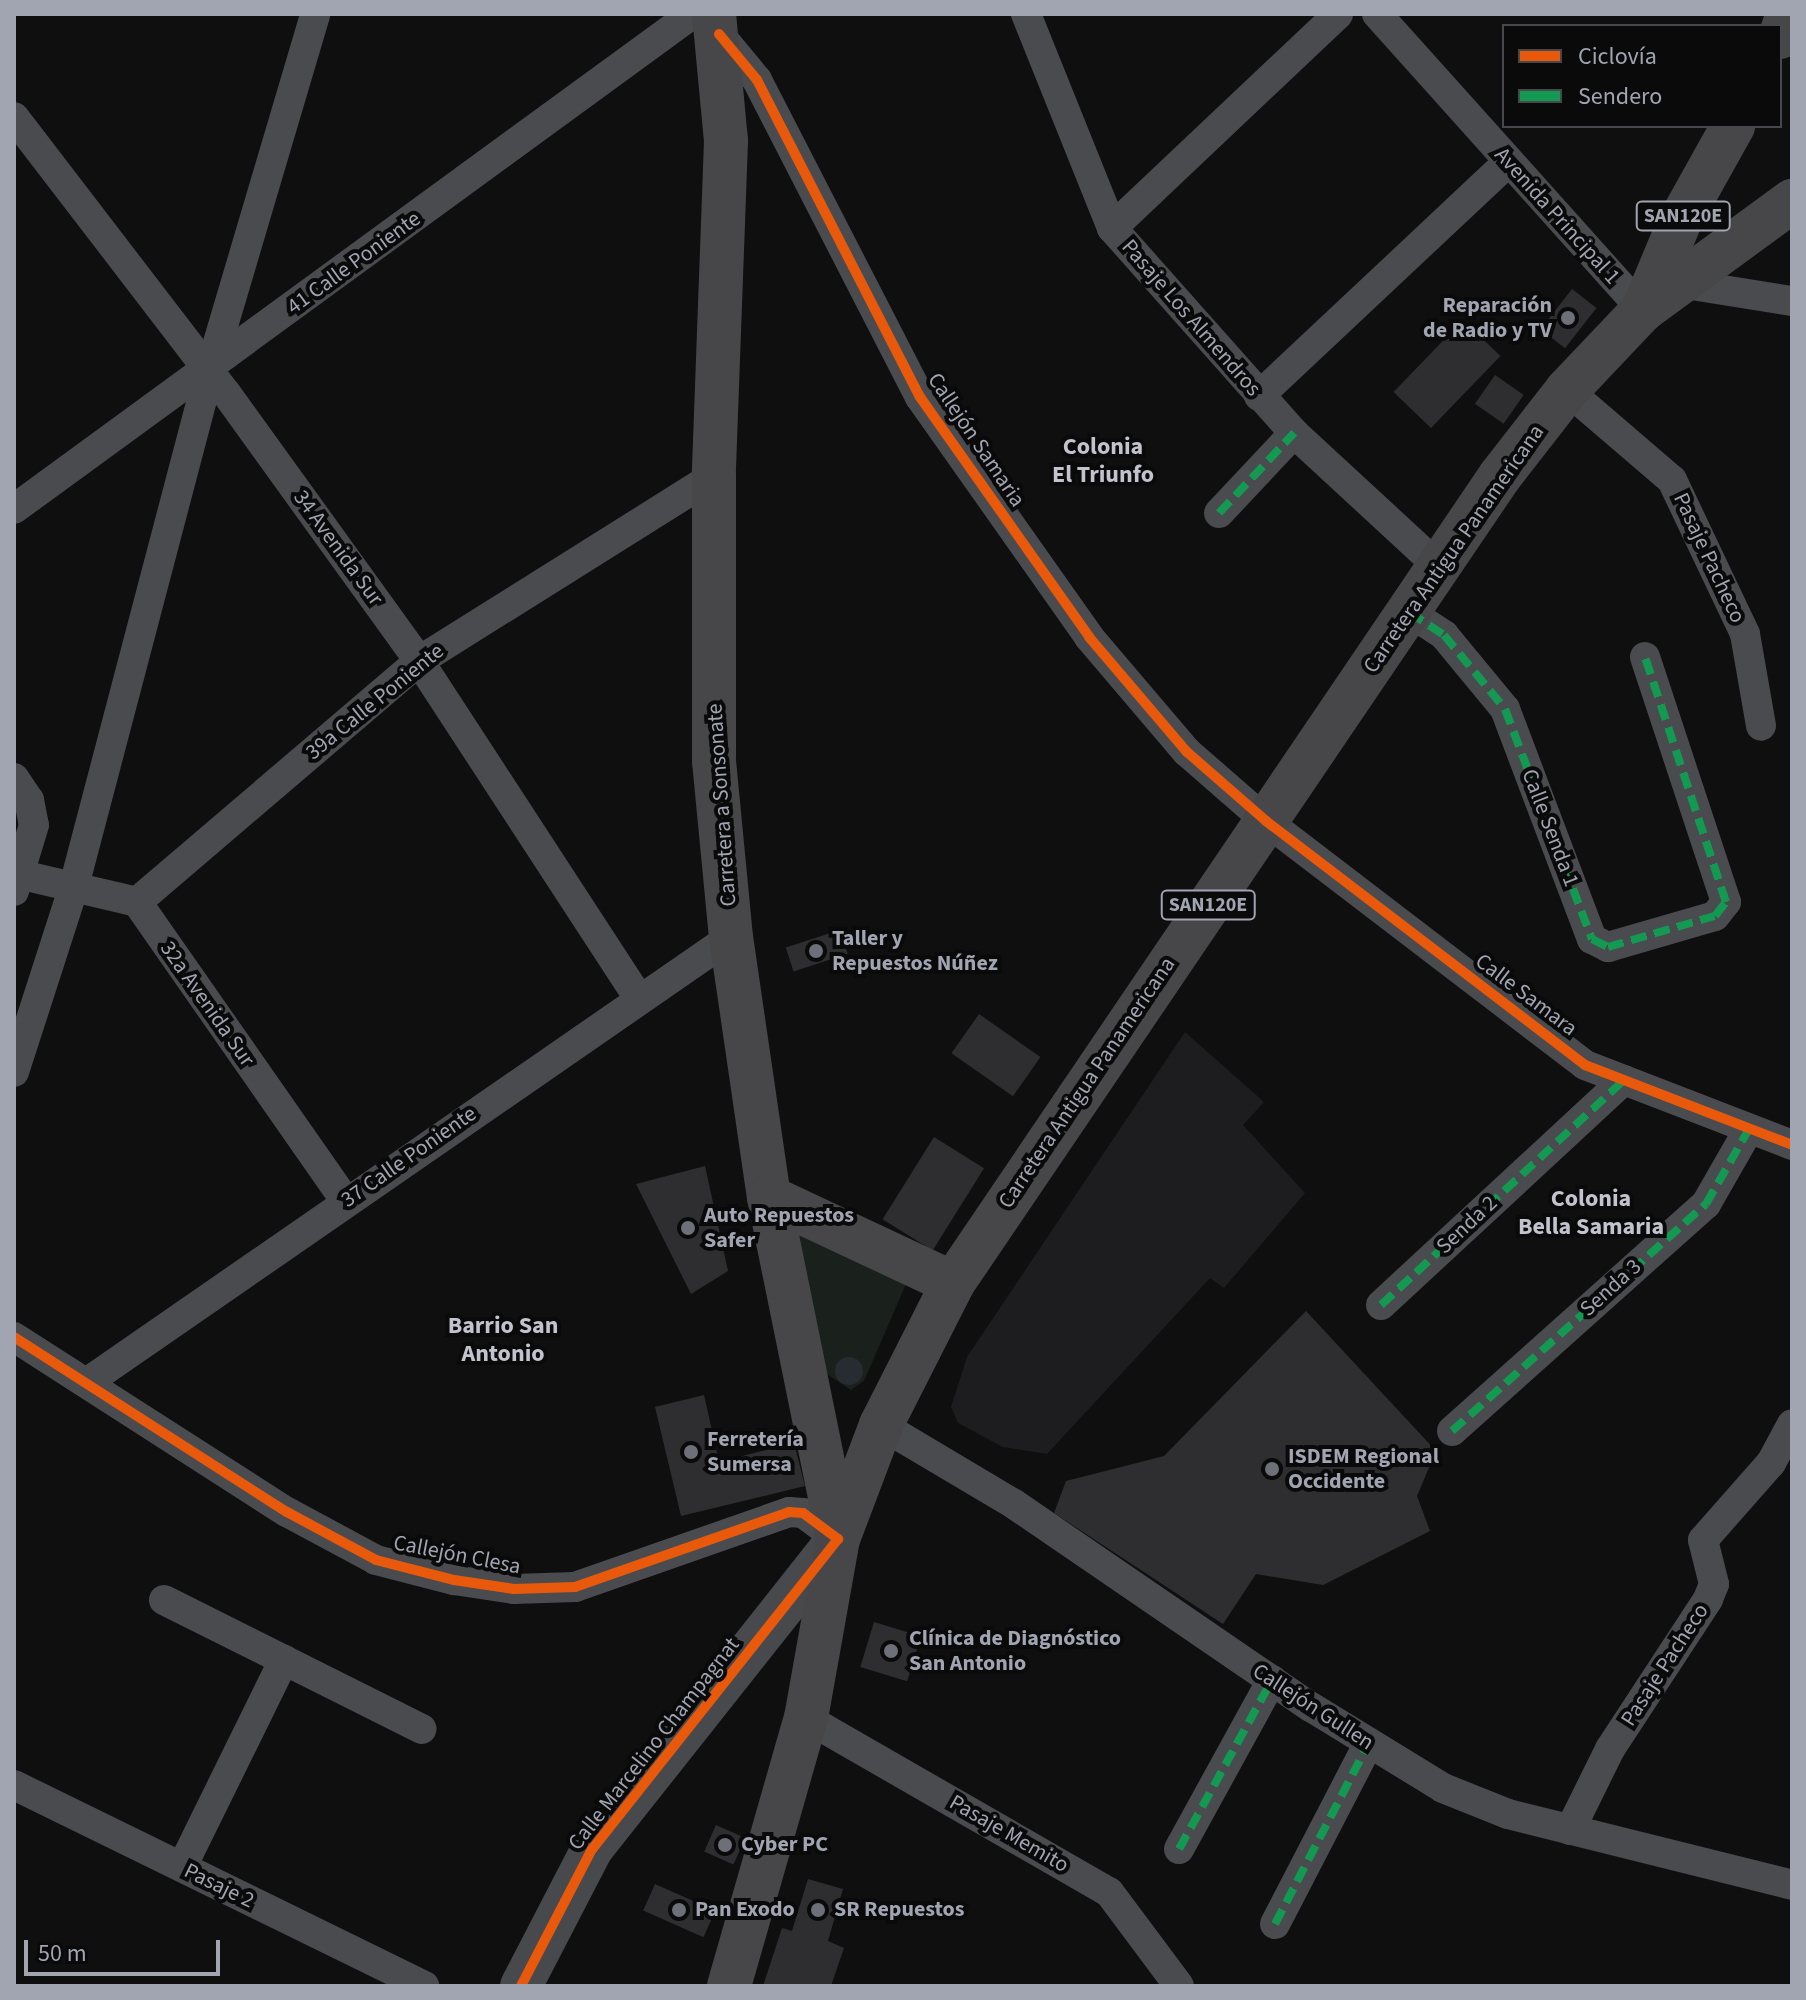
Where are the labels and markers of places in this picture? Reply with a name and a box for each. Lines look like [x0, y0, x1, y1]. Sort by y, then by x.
place label: Reparación de Radio y TV [1423, 292, 1552, 344]
marker: Reparación de Radio y TV [1559, 309, 1577, 327]
place label: Taller y Repuestos Núñez [832, 925, 998, 976]
marker: Taller y Repuestos Núñez [807, 942, 825, 960]
place label: Auto Repuestos Safer [704, 1202, 854, 1254]
marker: Auto Repuestos Safer [679, 1219, 697, 1237]
place label: Ferretería Sumersa [707, 1426, 804, 1478]
marker: Ferretería Sumersa [682, 1443, 700, 1461]
place label: ISDEM Regional Occidente [1288, 1443, 1439, 1494]
marker: ISDEM Regional Occidente [1263, 1460, 1281, 1478]
place label: Clínica de Diagnóstico San Antonio [909, 1625, 1121, 1676]
marker: Clínica de Diagnóstico San Antonio [880, 1640, 902, 1662]
place label: Cyber PC [741, 1832, 828, 1858]
marker: Cyber PC [716, 1836, 734, 1854]
place label: Pan Exodo [695, 1897, 795, 1923]
place label: SR Repuestos [834, 1897, 964, 1923]
marker: Pan Exodo [670, 1901, 688, 1919]
marker: SR Repuestos [809, 1901, 827, 1919]

